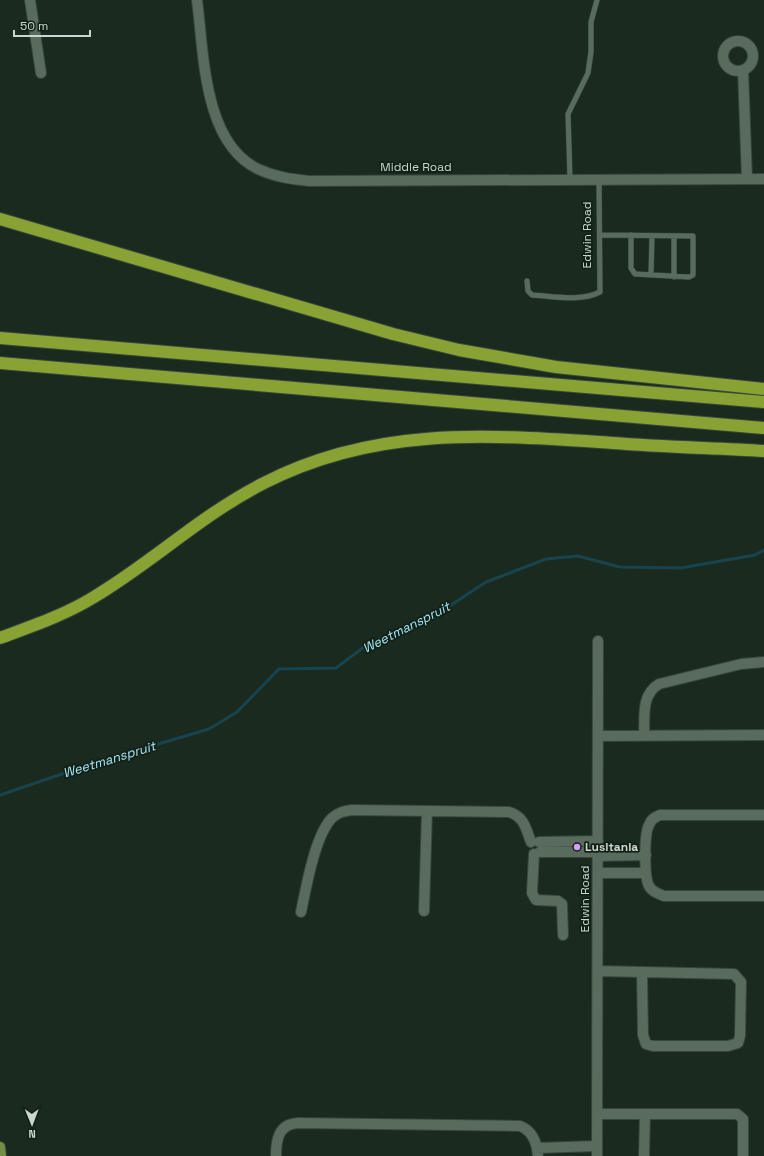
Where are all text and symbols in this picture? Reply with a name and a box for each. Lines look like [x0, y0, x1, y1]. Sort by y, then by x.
scale bar [14, 12, 90, 38]
text: 50 m [20, 18, 48, 34]
street label: Middle Road [380, 159, 452, 175]
street label: Edwin Road [579, 202, 595, 268]
water label: Weetmanspruit [360, 598, 454, 657]
water label: Weetmanspruit [61, 737, 159, 782]
place label: Lusitania [585, 839, 638, 855]
marker: Lusitania [572, 842, 582, 852]
street label: Edwin Road [577, 866, 593, 932]
north arrow [12, 1104, 52, 1144]
text: N [28, 1127, 36, 1141]

